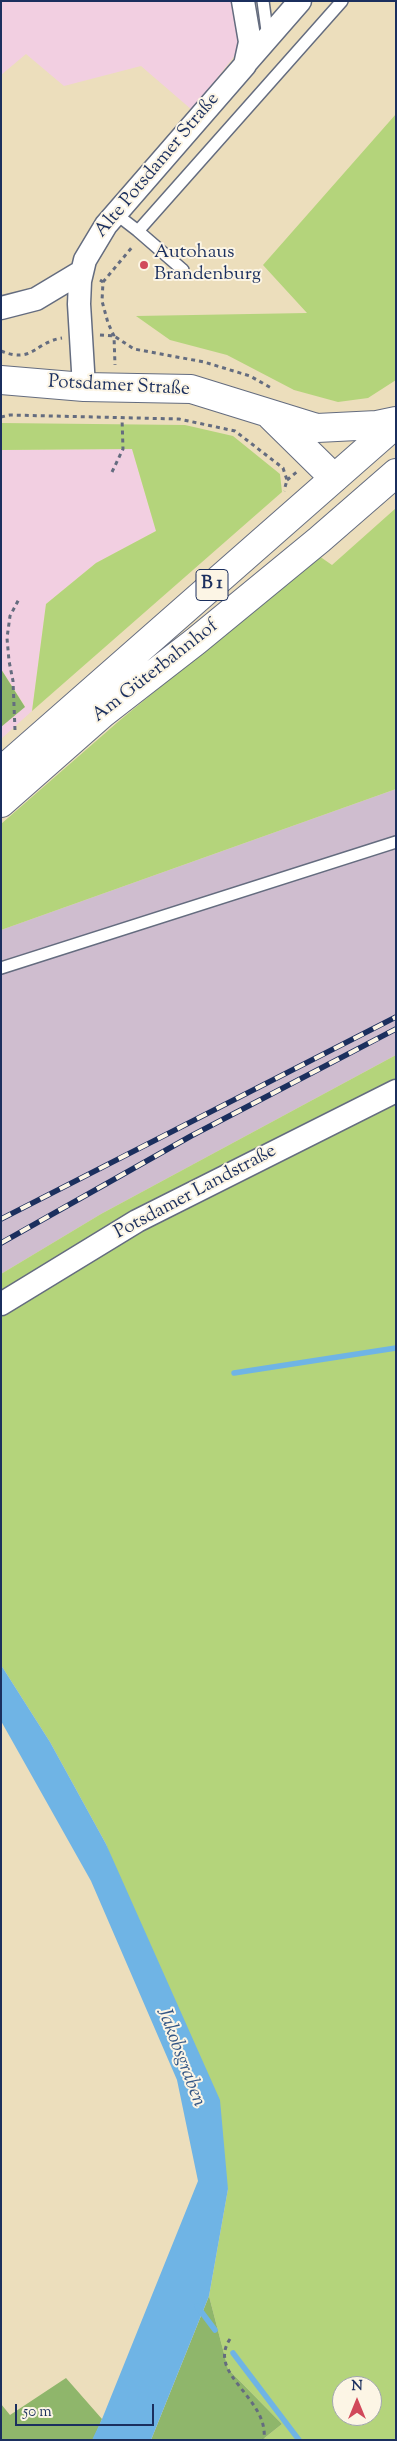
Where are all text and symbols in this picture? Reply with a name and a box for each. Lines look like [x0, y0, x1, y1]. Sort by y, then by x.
street label: Alte Potsdamer Straße [91, 89, 225, 243]
place label: Autohaus Brandenburg [154, 243, 261, 287]
marker: Autohaus Brandenburg [138, 259, 150, 271]
street label: Potsdamer Straße [48, 372, 190, 402]
road number: B 1 [196, 570, 228, 600]
street label: Am Güterbahnhof [89, 616, 223, 728]
street label: Potsdamer Landstraße [111, 1141, 281, 1245]
water label: Jakobsgraben [150, 2005, 210, 2111]
north arrow [332, 2376, 382, 2426]
text: N [351, 2377, 363, 2397]
scale bar [18, 2394, 156, 2426]
text: 50 m [23, 2402, 52, 2423]

